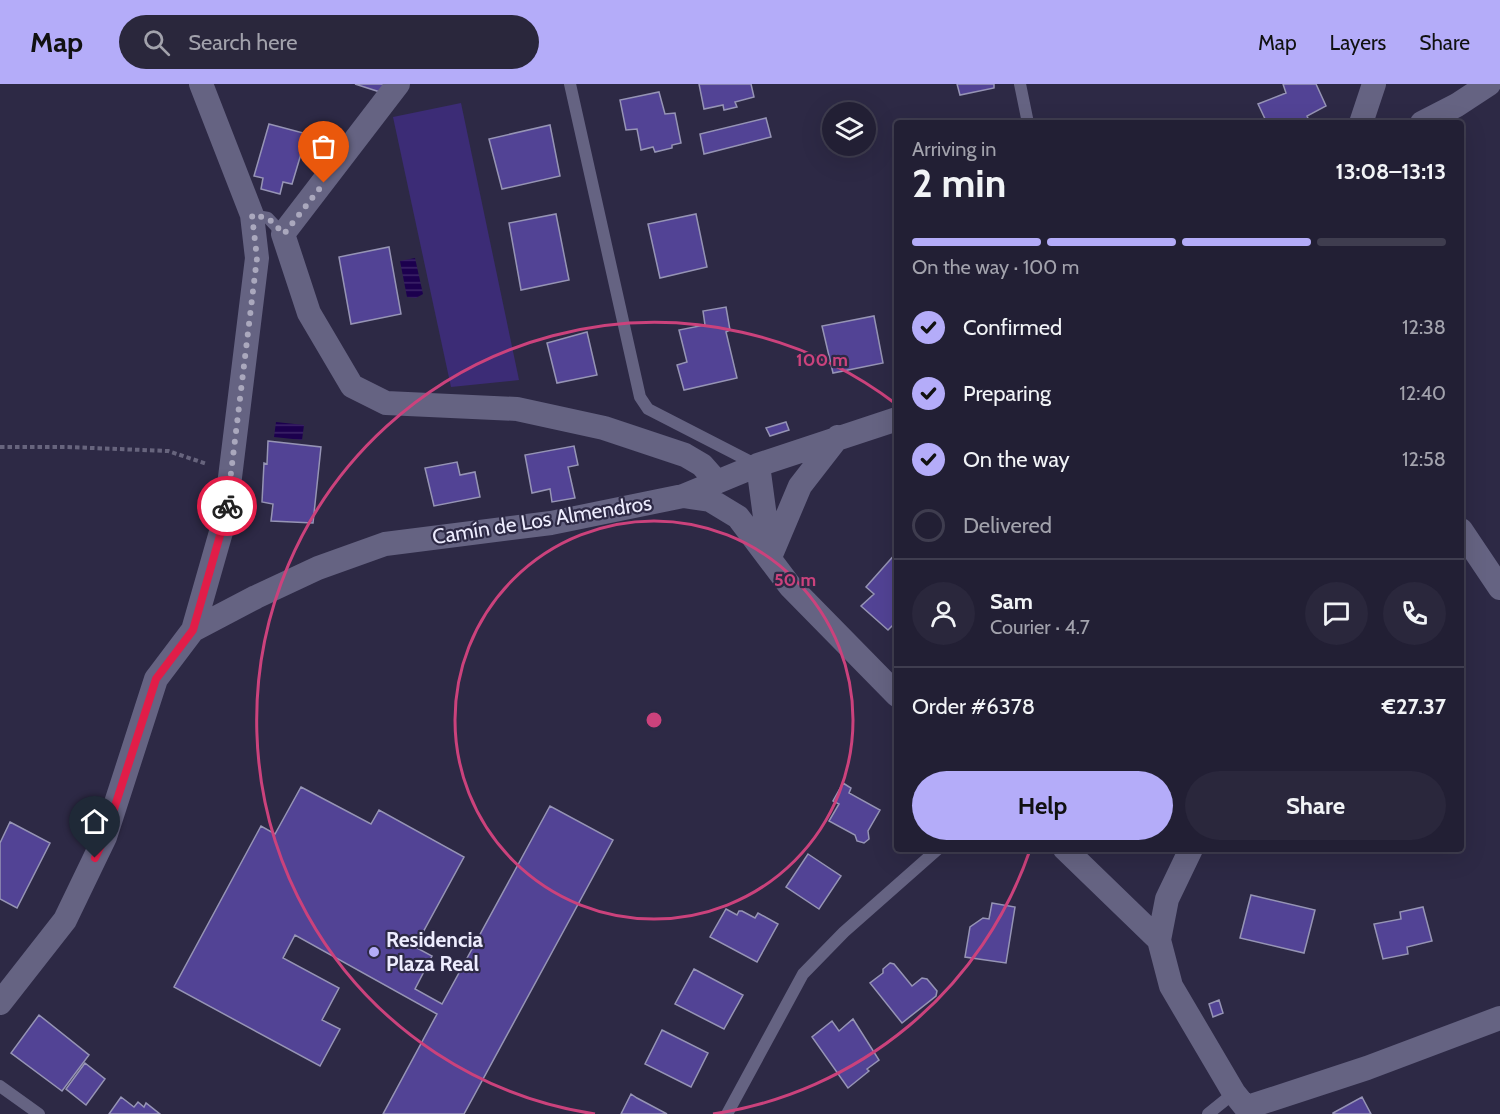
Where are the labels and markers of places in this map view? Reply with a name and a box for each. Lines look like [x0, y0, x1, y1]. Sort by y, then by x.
pin [298, 121, 349, 183]
centre of rings [644, 710, 664, 730]
pin [69, 796, 120, 858]
place label: Residencia Plaza Real [386, 927, 483, 976]
marker: Residencia Plaza Real [367, 945, 381, 959]

